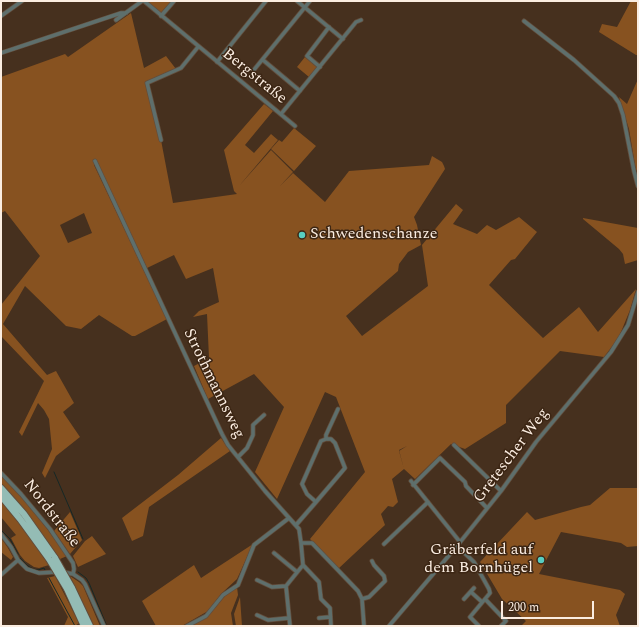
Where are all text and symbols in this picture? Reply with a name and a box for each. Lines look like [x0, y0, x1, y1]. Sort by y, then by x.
street label: Bergstraße [218, 45, 290, 109]
place label: Schwedenschanze [310, 225, 438, 245]
marker: Schwedenschanze [297, 230, 307, 240]
street label: Strothmannsweg [178, 326, 248, 442]
street label: Gretescher Weg [470, 405, 554, 507]
street label: Nordstraße [18, 476, 84, 552]
place label: Gräberfeld auf dem Bornhügel [424, 541, 533, 579]
marker: Gräberfeld auf dem Bornhügel [536, 555, 546, 565]
scale bar [503, 593, 596, 619]
text: 200 m [508, 598, 539, 617]

